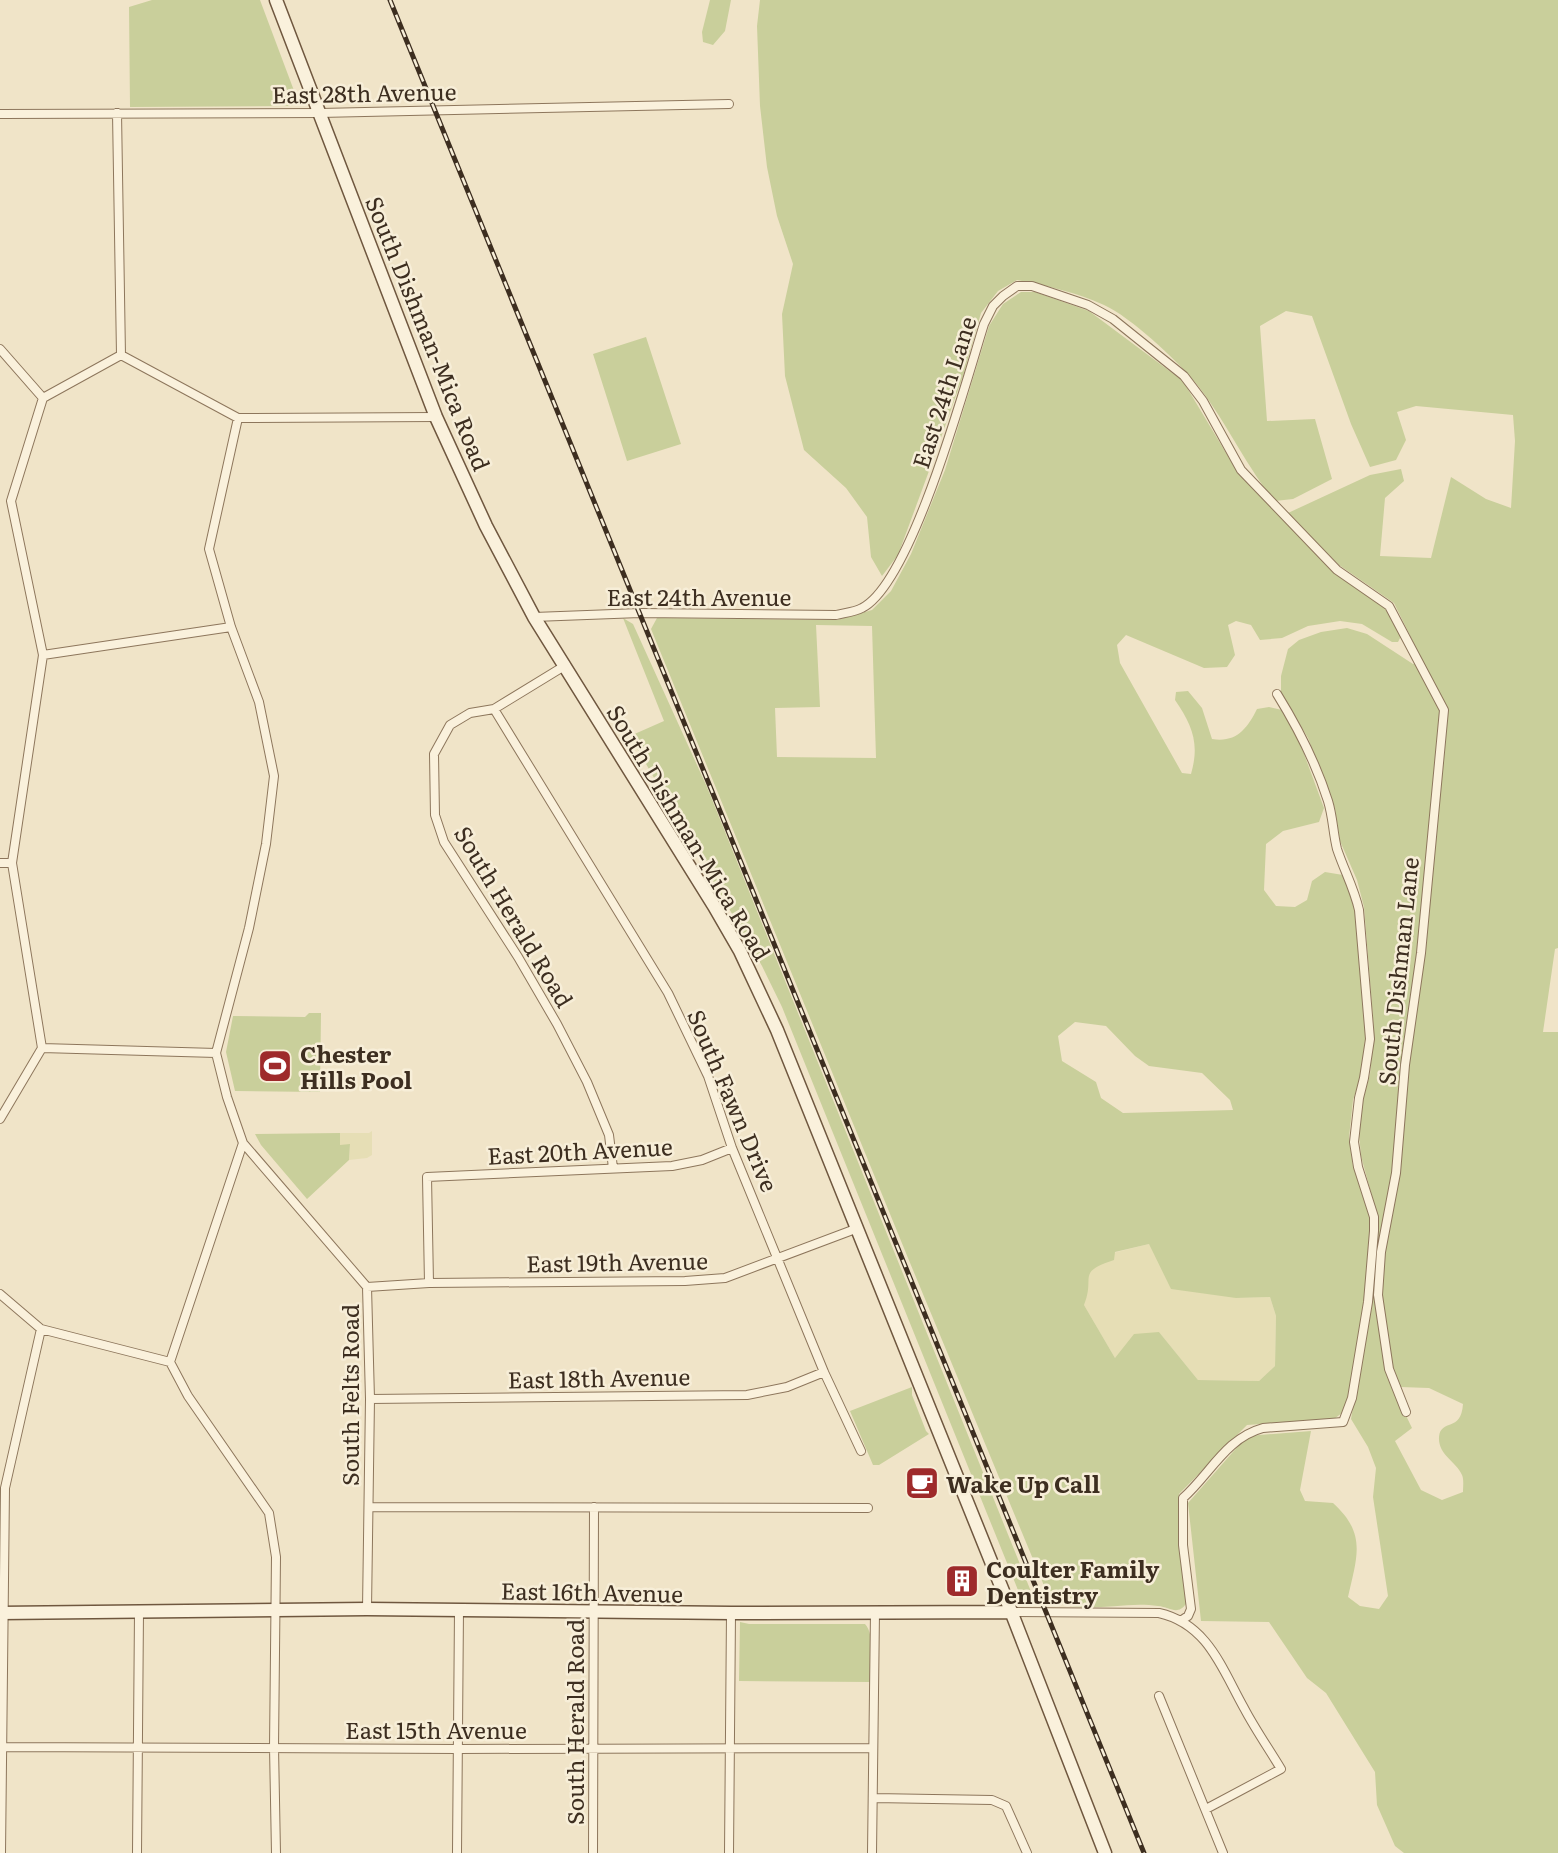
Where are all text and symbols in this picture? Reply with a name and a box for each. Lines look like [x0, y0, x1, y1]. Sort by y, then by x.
street label: East 28th Avenue [271, 73, 457, 111]
street label: South Dishman-Mica Road [358, 191, 500, 475]
street label: East 24th Lane [902, 311, 984, 472]
street label: East 24th Avenue [606, 579, 792, 613]
street label: South Dishman-Mica Road [600, 697, 780, 967]
street label: South Herald Road [447, 819, 583, 1013]
street label: South Dishman Lane [1368, 855, 1426, 1087]
street label: South Fawn Drive [680, 1004, 788, 1196]
place label: Chester Hills Pool [300, 1036, 412, 1096]
sports icon: Chester Hills Pool [256, 1047, 294, 1085]
street label: East 20th Avenue [486, 1128, 674, 1172]
street label: East 19th Avenue [526, 1242, 708, 1280]
street label: South Felts Road [332, 1304, 366, 1486]
street label: East 18th Avenue [507, 1358, 691, 1396]
cafe icon: Wake Up Call [903, 1464, 941, 1502]
place label: Wake Up Call [946, 1466, 1100, 1500]
place label: Coulter Family Dentistry [986, 1551, 1159, 1611]
building icon: Coulter Family Dentistry [943, 1562, 981, 1600]
street label: East 16th Avenue [500, 1572, 684, 1610]
street label: South Herald Road [557, 1619, 591, 1825]
street label: East 15th Avenue [345, 1712, 527, 1746]

